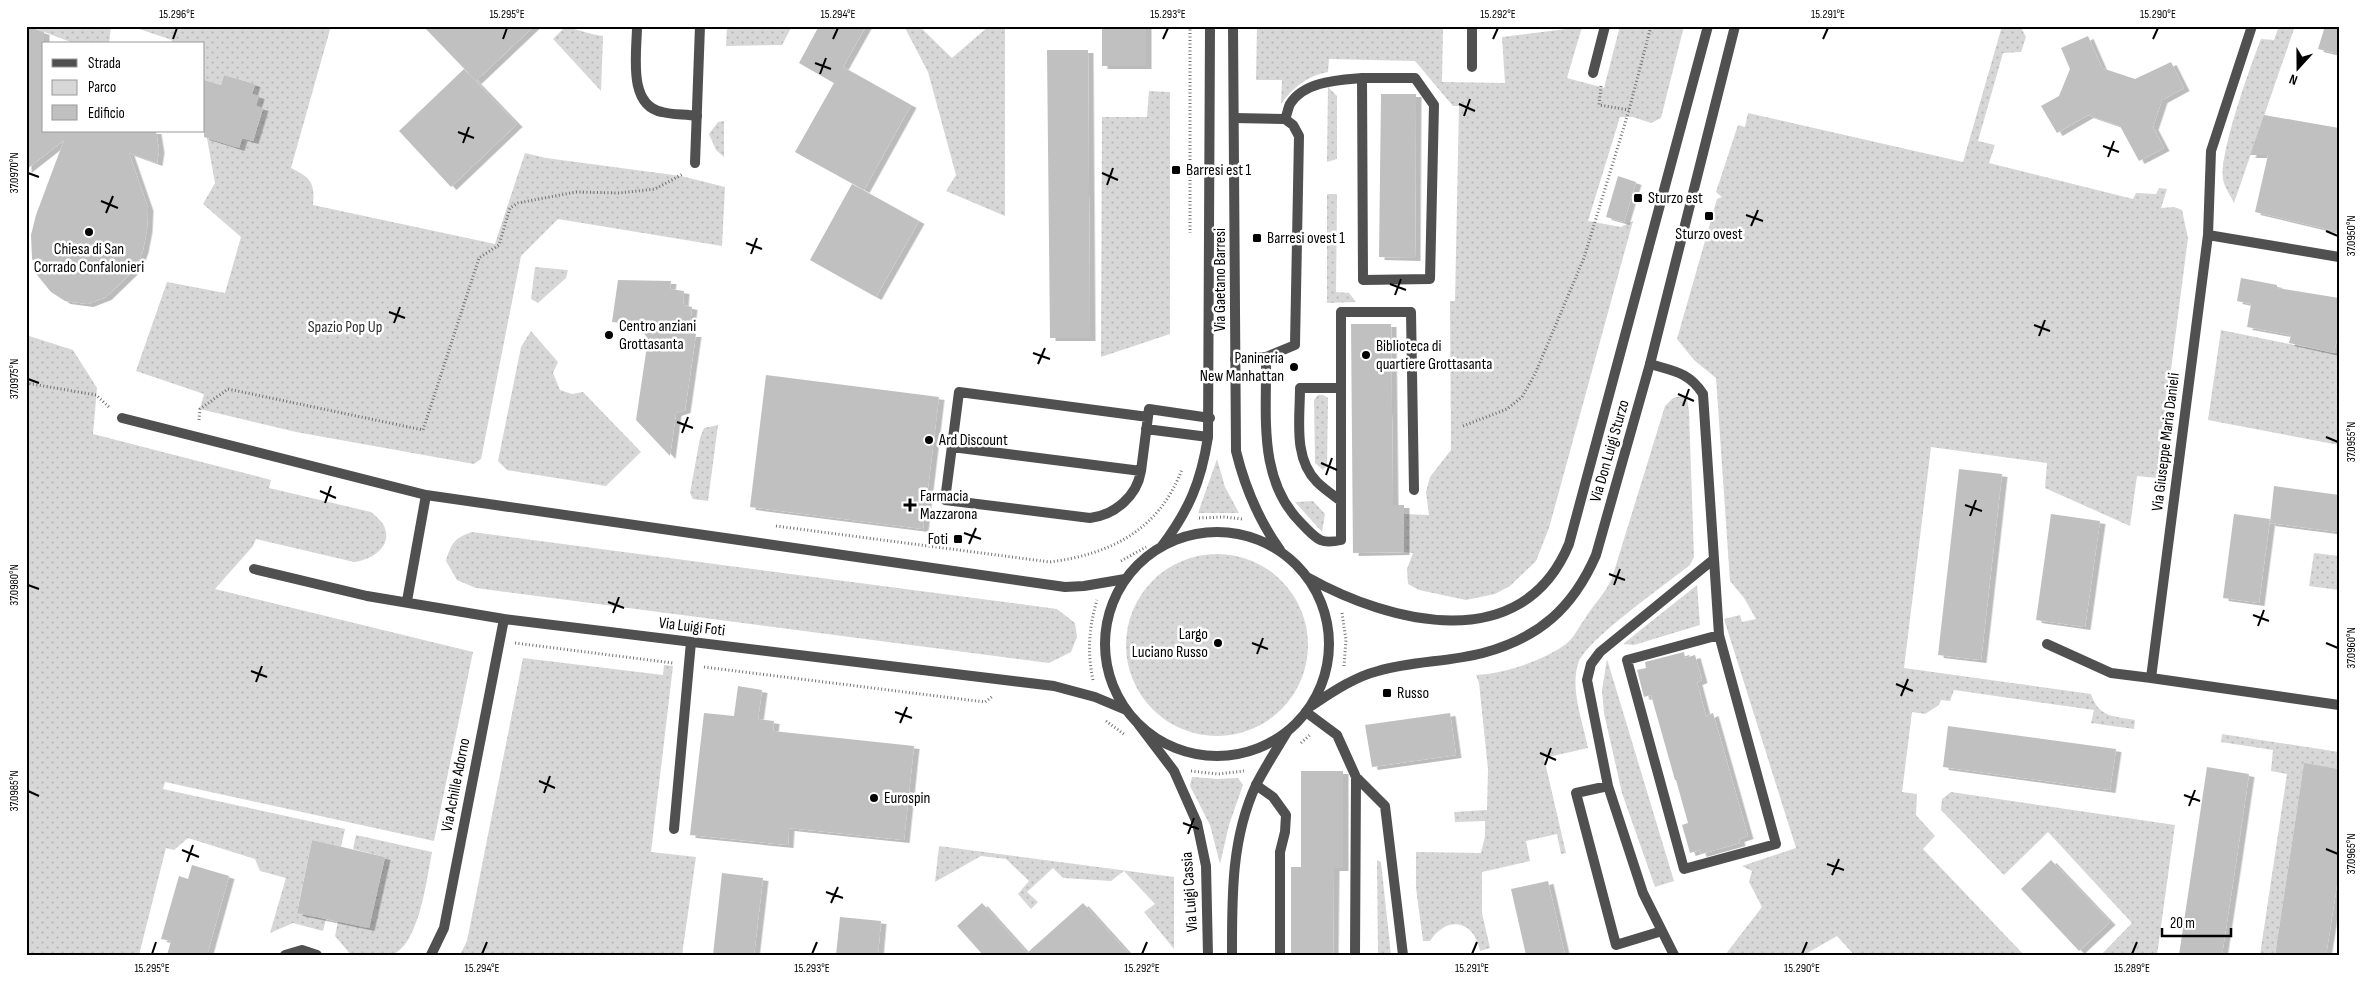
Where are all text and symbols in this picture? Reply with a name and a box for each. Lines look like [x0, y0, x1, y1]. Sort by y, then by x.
text: 15.296°E [159, 7, 195, 22]
text: 15.295°E [489, 7, 525, 22]
text: 15.294°E [820, 7, 856, 22]
text: 15.293°E [1150, 7, 1186, 22]
text: 15.292°E [1480, 7, 1516, 22]
text: 15.291°E [1811, 7, 1845, 22]
text: 15.290°E [2140, 7, 2176, 22]
legend [42, 42, 205, 132]
north arrow [2272, 42, 2322, 92]
text: Strada [88, 54, 121, 73]
text: N [2287, 70, 2300, 89]
text: Parco [88, 78, 116, 97]
text: Edificio [88, 104, 125, 123]
text: 37.0970°N [7, 152, 22, 194]
place label: Barresi est 1 [1186, 161, 1252, 180]
marker: Barresi est 1 [1170, 164, 1182, 176]
place label: Sturzo est [1648, 189, 1703, 208]
marker: Sturzo est [1632, 192, 1644, 204]
marker: Sturzo ovest [1703, 210, 1715, 222]
text: 37.0950°N [2344, 215, 2359, 257]
place label: Sturzo ovest [1675, 225, 1743, 244]
marker: Chiesa di San Corrado Confalonieri [83, 226, 95, 238]
street label: Via Gaetano Barresi [1211, 228, 1230, 332]
place label: Barresi ovest 1 [1267, 229, 1345, 248]
marker: Barresi ovest 1 [1251, 232, 1263, 244]
place label: Chiesa di San Corrado Confalonieri [34, 240, 144, 277]
place label: Centro anziani Grottasanta [619, 317, 696, 354]
park label: Spazio Pop Up [308, 318, 382, 337]
marker: Centro anziani Grottasanta [603, 329, 615, 341]
place label: Biblioteca di quartiere Grottasanta [1376, 337, 1492, 374]
place label: Panineria New Manhattan [1200, 349, 1284, 386]
marker: Biblioteca di quartiere Grottasanta [1360, 349, 1372, 361]
text: 37.0975°N [7, 359, 22, 399]
marker: Panineria New Manhattan [1288, 361, 1300, 373]
street label: Via Giuseppe Maria Danieli [2148, 372, 2184, 512]
street label: Via Don Luigi Sturzo [1586, 398, 1634, 504]
text: 37.0955°N [2344, 422, 2359, 462]
place label: Ard Discount [938, 431, 1008, 450]
marker: Ard Discount [923, 434, 935, 446]
place label: Farmacia Mazzarona [920, 487, 977, 524]
marker: Farmacia Mazzarona [904, 499, 916, 511]
place label: Foti [928, 530, 948, 549]
marker: Foti [952, 533, 964, 545]
text: 37.0980°N [7, 564, 22, 606]
street label: Via Luigi Foti [658, 614, 726, 640]
place label: Largo Luciano Russo [1132, 625, 1208, 662]
text: 37.0960°N [2344, 627, 2359, 669]
marker: Largo Luciano Russo [1212, 637, 1224, 649]
place label: Russo [1397, 684, 1429, 703]
marker: Russo [1381, 687, 1393, 699]
street label: Via Achille Adorno [438, 736, 474, 834]
text: 37.0985°N [7, 770, 22, 812]
place label: Eurospin [884, 789, 930, 808]
marker: Eurospin [868, 792, 880, 804]
text: 37.0965°N [2344, 833, 2359, 875]
street label: Via Luigi Cassia [1178, 851, 1202, 933]
scale bar [2162, 906, 2231, 938]
text: 20 m [2170, 914, 2195, 933]
text: 15.295°E [134, 961, 170, 976]
text: 15.294°E [464, 961, 500, 976]
text: 15.293°E [794, 961, 830, 976]
text: 15.292°E [1124, 961, 1160, 976]
text: 15.291°E [1455, 961, 1489, 976]
text: 15.290°E [1784, 961, 1820, 976]
text: 15.289°E [2114, 961, 2150, 976]

